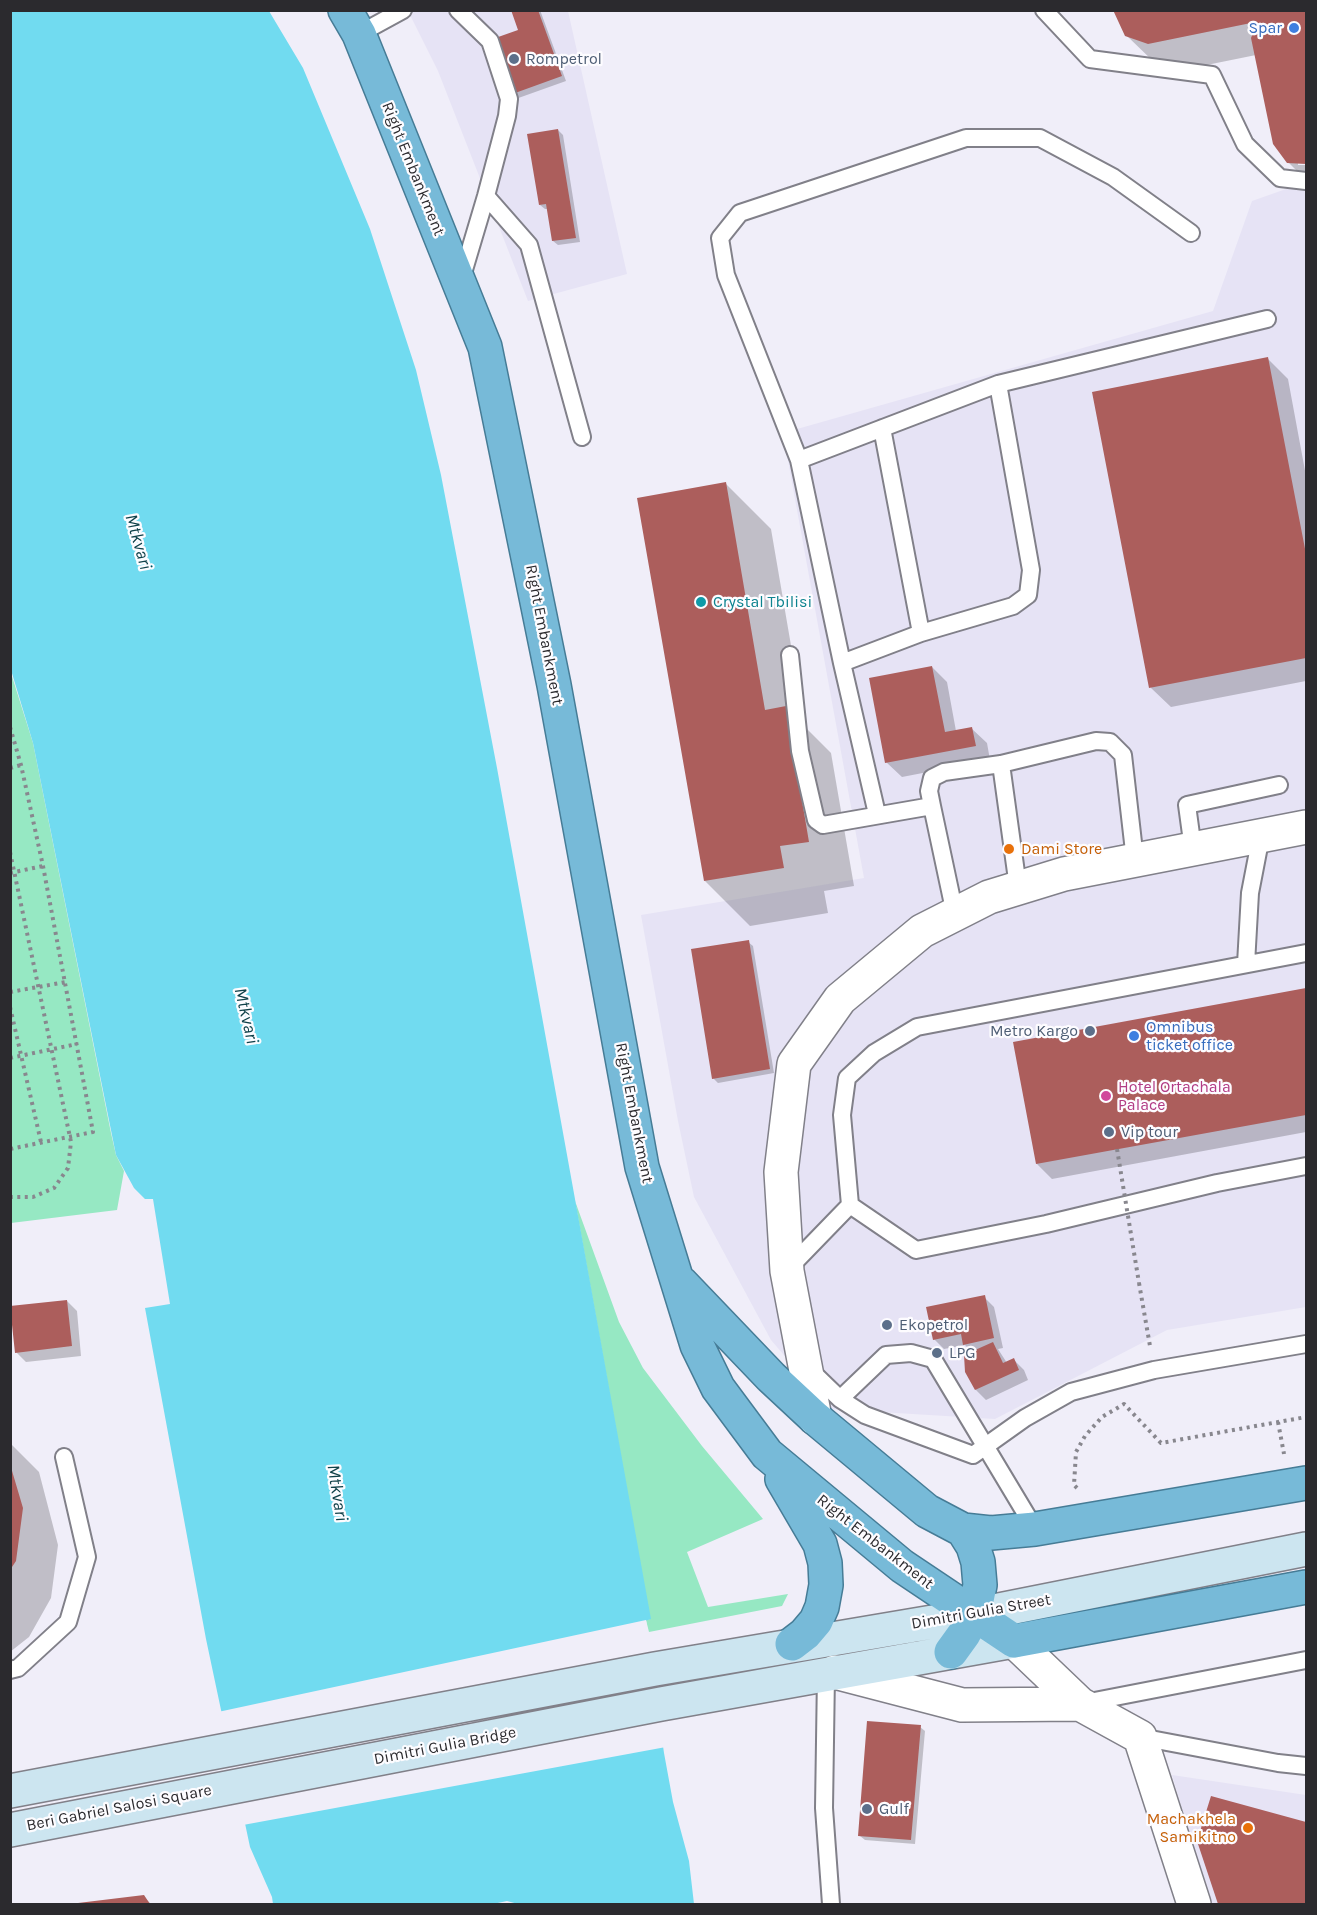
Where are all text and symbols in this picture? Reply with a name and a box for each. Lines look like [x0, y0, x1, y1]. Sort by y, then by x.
place label: Spar [1248, 18, 1282, 38]
marker: Spar [1287, 21, 1301, 35]
place label: Rompetrol [526, 49, 602, 69]
marker: Rompetrol [507, 52, 521, 66]
street label: Right Embankment [377, 99, 449, 239]
water label: Mtkvari [120, 512, 156, 572]
street label: Right Embankment [521, 563, 567, 707]
place label: Crystal Tbilisi [713, 592, 812, 612]
marker: Crystal Tbilisi [694, 595, 708, 609]
place label: Dami Store [1021, 839, 1102, 859]
marker: Dami Store [1002, 842, 1016, 856]
water label: Mtkvari [229, 986, 263, 1046]
place label: Omnibus ticket office [1146, 1017, 1233, 1055]
place label: Metro Kargo [990, 1021, 1078, 1041]
marker: Metro Kargo [1083, 1024, 1097, 1038]
marker: Omnibus ticket office [1127, 1029, 1141, 1043]
street label: Right Embankment [611, 1041, 657, 1185]
place label: Hotel Ortachala Palace [1118, 1077, 1231, 1115]
marker: Hotel Ortachala Palace [1099, 1089, 1113, 1103]
place label: Vip tour [1121, 1122, 1178, 1142]
marker: Vip tour [1102, 1125, 1116, 1139]
place label: Ekopetrol [899, 1315, 968, 1335]
marker: Ekopetrol [880, 1318, 894, 1332]
place label: LPG [949, 1343, 976, 1363]
marker: LPG [930, 1346, 944, 1360]
water label: Mtkvari [322, 1463, 352, 1523]
street label: Right Embankment [813, 1490, 937, 1594]
street label: Dimitri Gulia Street [910, 1590, 1052, 1634]
street label: Dimitri Gulia Bridge [372, 1723, 518, 1769]
street label: Beri Gabriel Salosi Square [25, 1781, 213, 1835]
place label: Gulf [879, 1799, 909, 1819]
marker: Gulf [860, 1802, 874, 1816]
place label: Machakhela Samikitno [1147, 1809, 1236, 1847]
marker: Machakhela Samikitno [1241, 1821, 1255, 1835]

